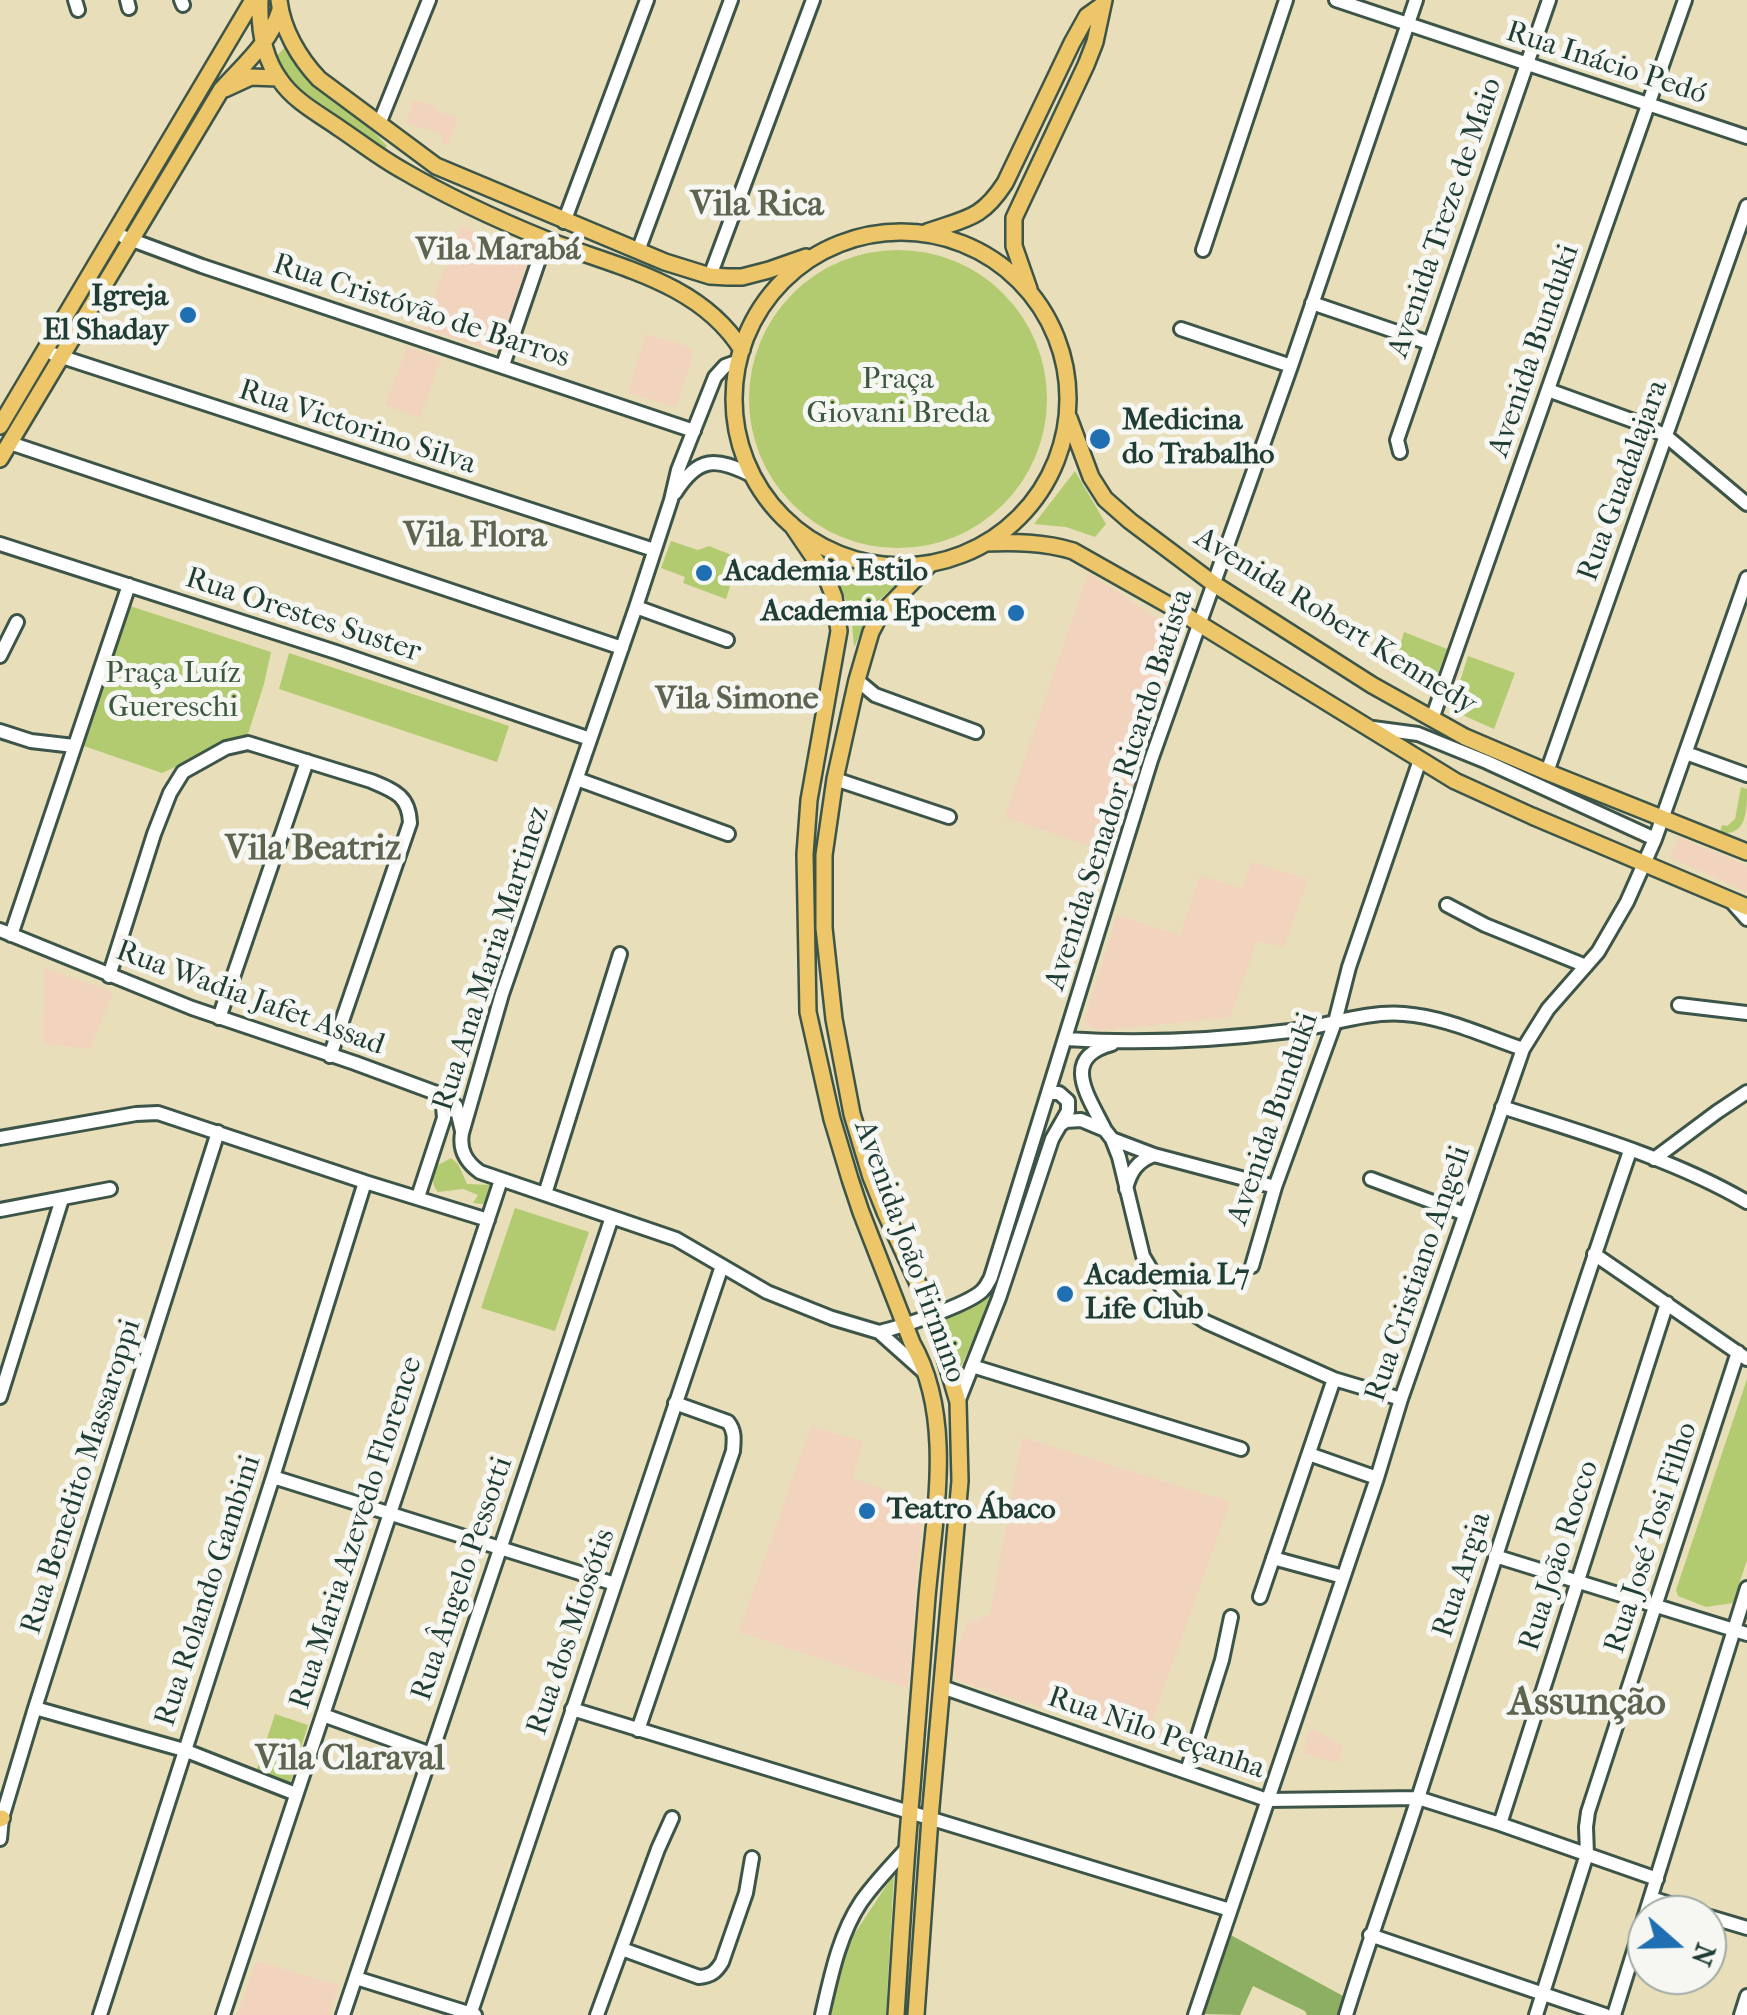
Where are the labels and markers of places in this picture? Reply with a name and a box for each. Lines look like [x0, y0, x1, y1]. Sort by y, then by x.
place label: Igreja El Shaday [43, 280, 168, 350]
marker: Igreja El Shaday [177, 304, 199, 326]
place label: Medicina do Trabalho [1122, 404, 1275, 474]
marker: Medicina do Trabalho [1087, 426, 1113, 452]
place label: Academia Estilo [724, 555, 928, 591]
marker: Academia Estilo [693, 562, 715, 584]
place label: Academia Epocem [761, 595, 996, 631]
marker: Academia Epocem [1005, 602, 1027, 624]
place label: Academia L7 Life Club [1085, 1259, 1249, 1330]
marker: Academia L7 Life Club [1054, 1283, 1076, 1305]
place label: Teatro Ábaco [887, 1493, 1056, 1529]
marker: Teatro Ábaco [856, 1500, 878, 1522]

